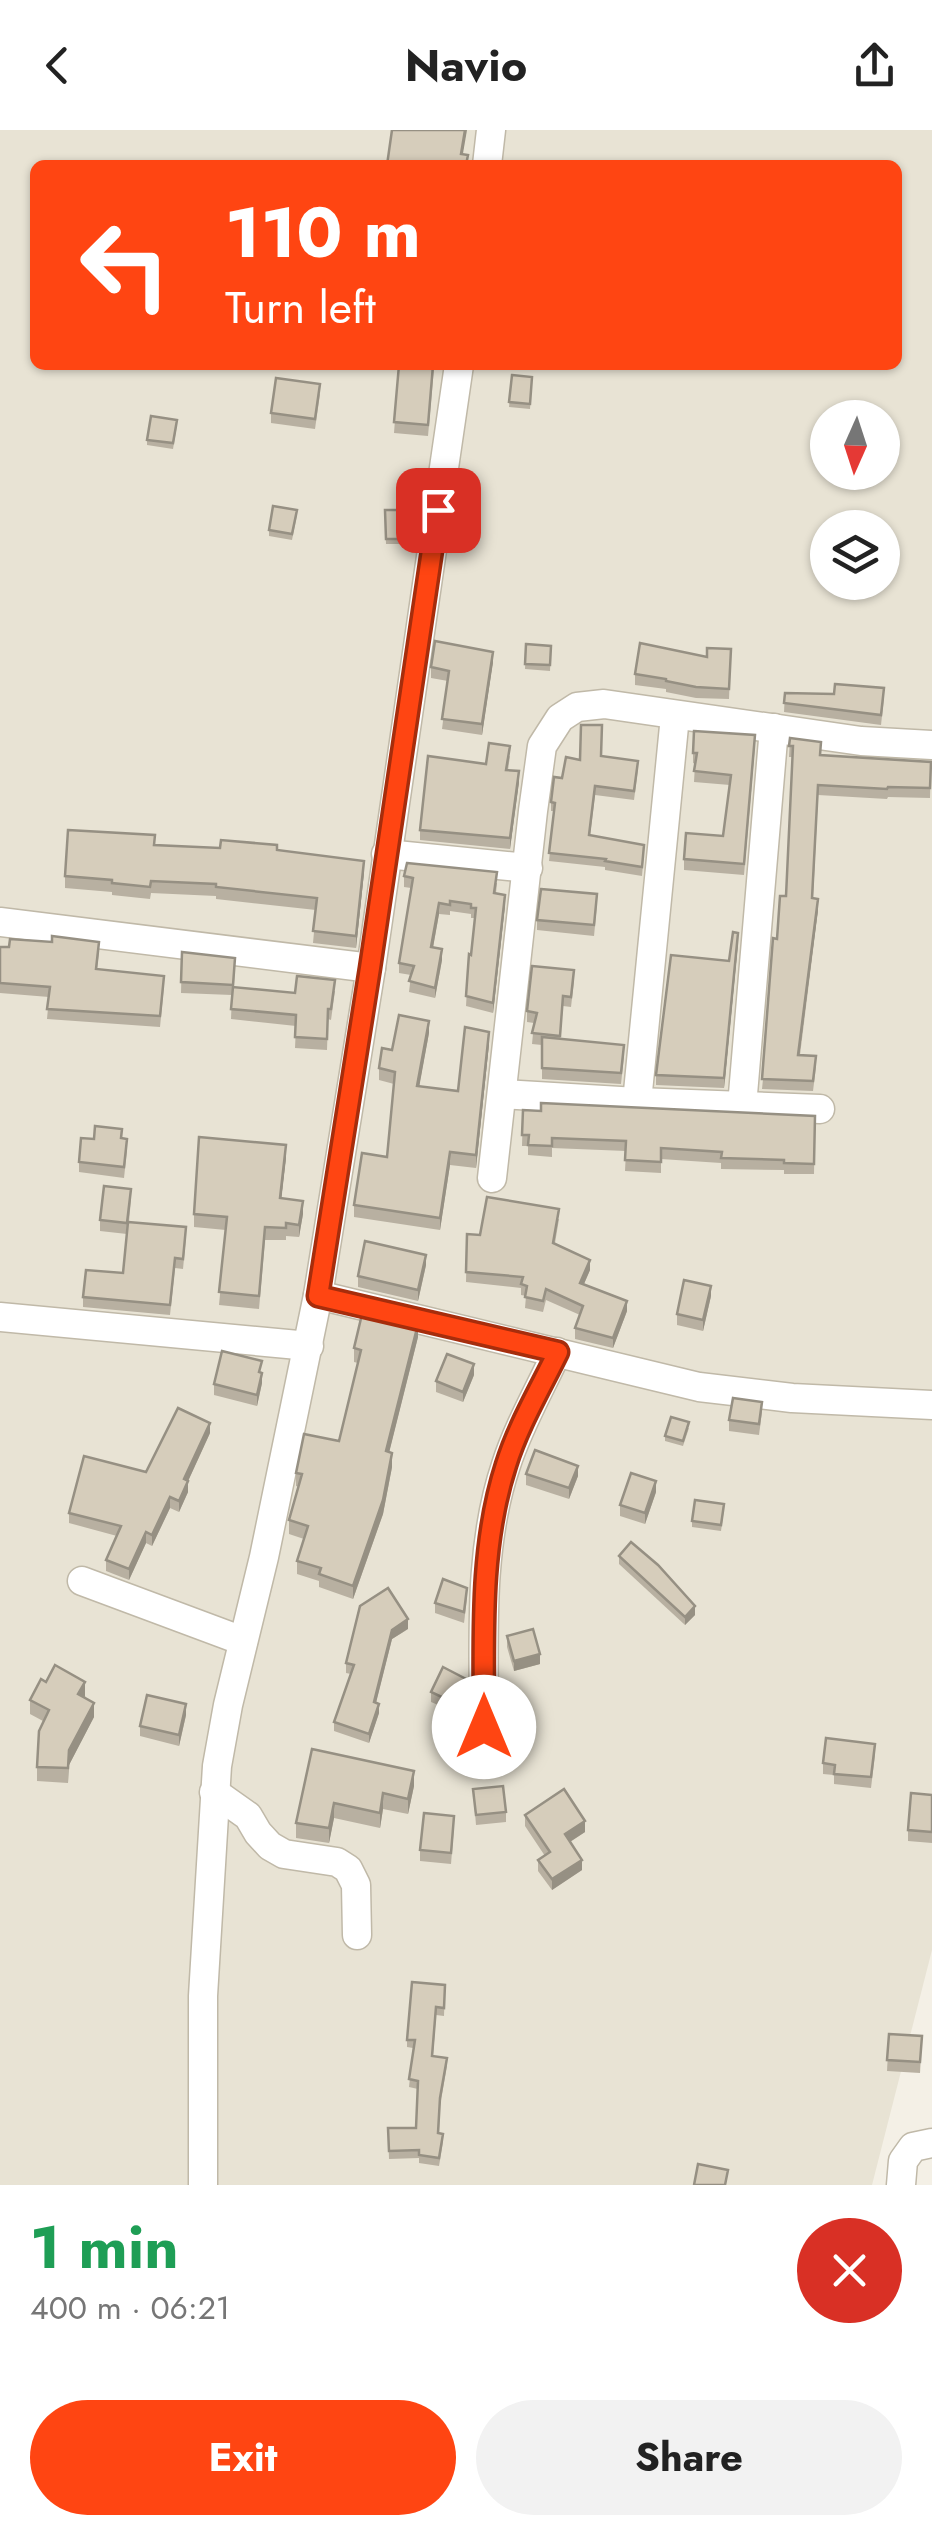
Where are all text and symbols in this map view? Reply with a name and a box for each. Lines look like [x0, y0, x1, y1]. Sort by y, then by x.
text: Navio [405, 33, 527, 98]
icon: back [30, 38, 85, 93]
icon: share [847, 38, 902, 93]
text: 110 m [225, 182, 421, 283]
icon: left [60, 200, 190, 330]
text: Turn left [225, 275, 376, 340]
north arrow [810, 400, 900, 490]
map controls [810, 400, 900, 600]
pin [396, 468, 481, 553]
icon: arrive [411, 483, 466, 538]
button: layers [810, 510, 900, 600]
position arrow [432, 1675, 536, 1779]
text: 1 min [30, 2204, 179, 2291]
button: close [797, 2218, 902, 2323]
text: 400 m · 06:21 [30, 2285, 230, 2331]
button: Exit [30, 2400, 456, 2515]
button: Share [476, 2400, 902, 2515]

